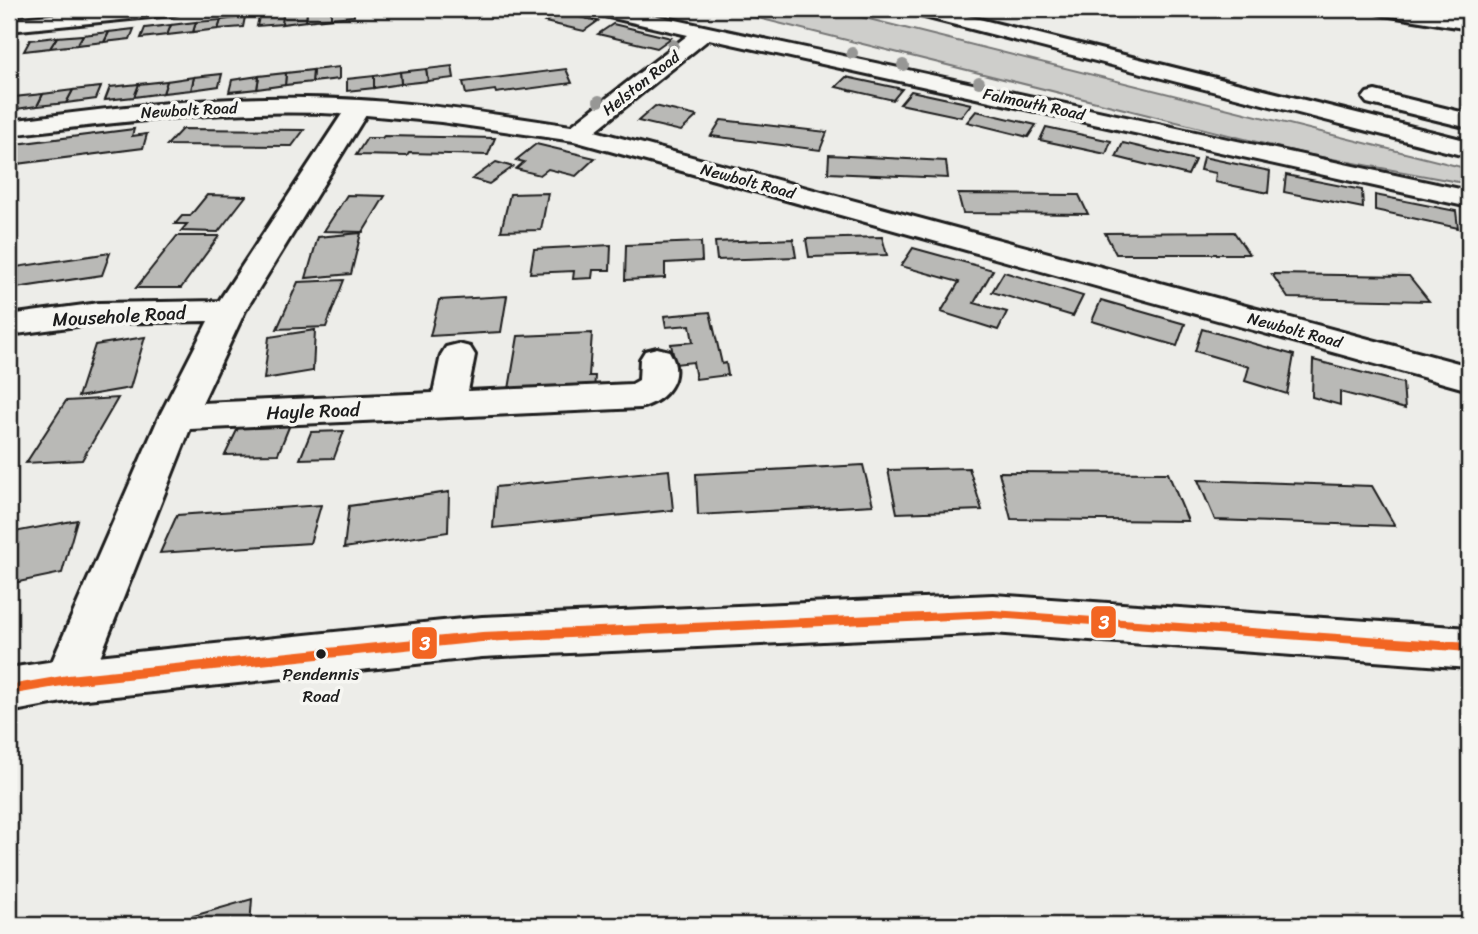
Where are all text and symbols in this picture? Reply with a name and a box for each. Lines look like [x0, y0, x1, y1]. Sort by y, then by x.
street label: Helston Road [595, 42, 688, 123]
street label: Falmouth Road [980, 79, 1089, 129]
street label: Newbolt Road [140, 93, 240, 127]
street label: Newbolt Road [697, 154, 800, 208]
street label: Mousehole Road [51, 296, 188, 336]
street label: Newbolt Road [1244, 303, 1347, 357]
street label: Hayle Road [266, 393, 362, 429]
line badge: 3 [1090, 605, 1117, 639]
text: 3 [1098, 606, 1110, 639]
line badge: 3 [411, 626, 438, 660]
text: 3 [419, 627, 431, 660]
marker: Pendennis Road [314, 647, 328, 661]
place label: Pendennis Road [283, 659, 360, 711]

